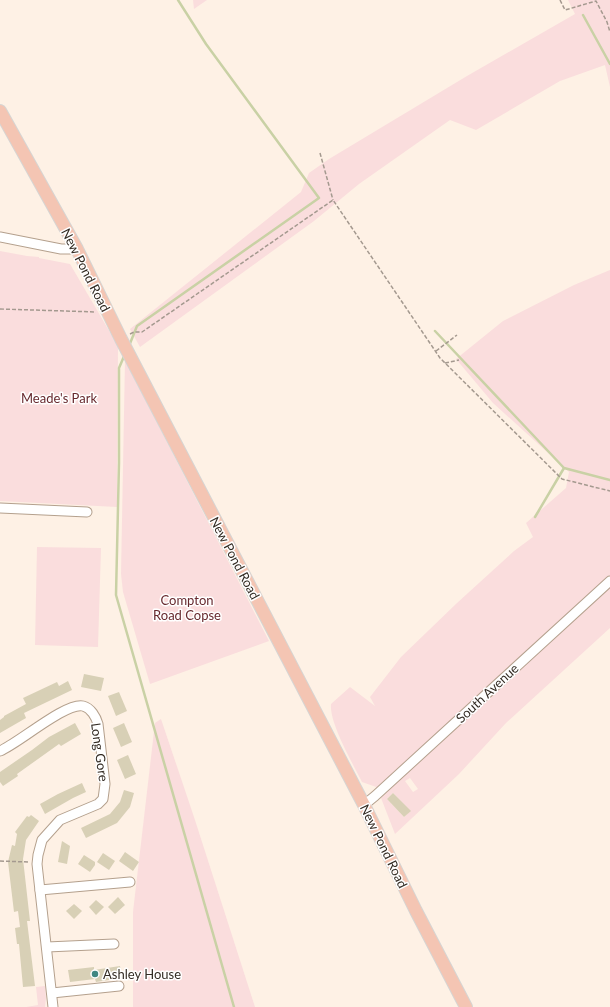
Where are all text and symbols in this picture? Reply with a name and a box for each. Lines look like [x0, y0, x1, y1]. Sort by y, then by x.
street label: New Pond Road [58, 226, 114, 314]
park label: Meade's Park [21, 390, 97, 406]
street label: New Pond Road [206, 514, 264, 602]
park label: Compton Road Copse [153, 592, 221, 623]
street label: South Avenue [452, 660, 522, 726]
street label: Long Gore [88, 722, 112, 782]
street label: New Pond Road [357, 801, 411, 891]
place label: Ashley House [103, 966, 181, 982]
marker: Ashley House [90, 969, 100, 979]

